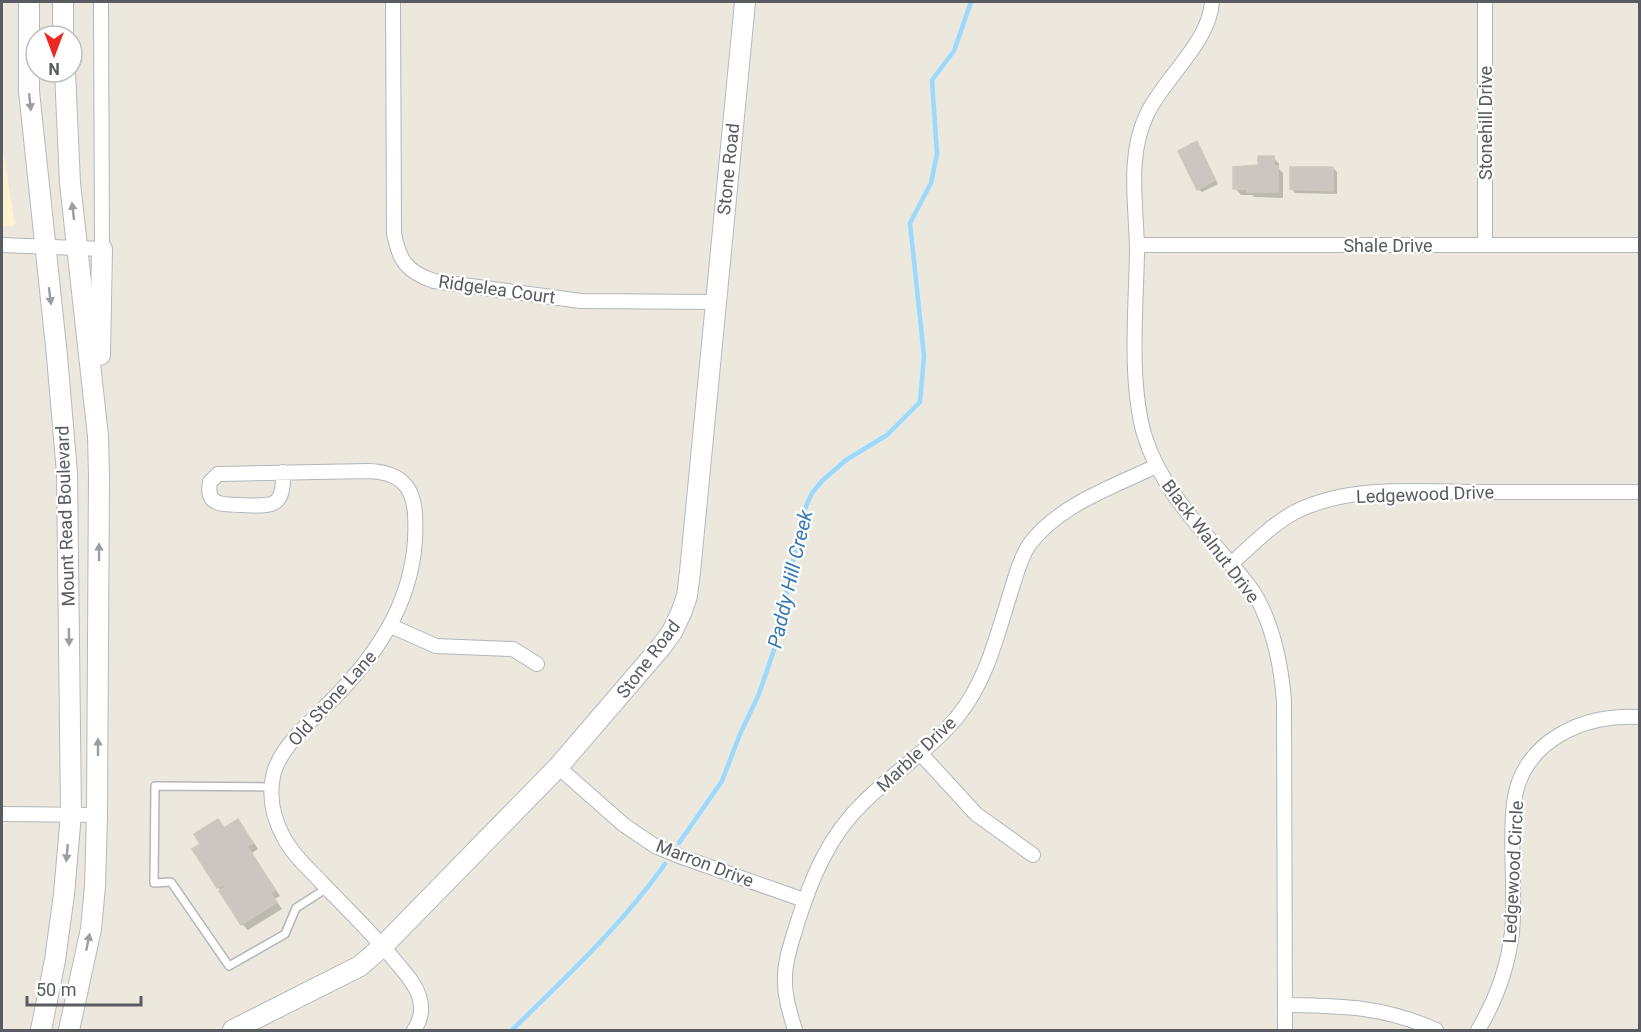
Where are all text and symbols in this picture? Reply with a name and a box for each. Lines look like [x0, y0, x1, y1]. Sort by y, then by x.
north arrow [24, 24, 84, 84]
text: N [48, 59, 60, 78]
street label: Stonehill Drive [1475, 66, 1496, 180]
one-way arrow [25, 92, 35, 111]
street label: Stone Road [713, 122, 743, 216]
one-way arrow [69, 202, 78, 221]
street label: Shale Drive [1343, 235, 1433, 256]
street label: Ridgelea Court [437, 270, 557, 308]
one-way arrow [45, 286, 55, 305]
street label: Mount Read Boulevard [51, 425, 79, 607]
street label: Black Walnut Drive [1158, 475, 1264, 607]
street label: Ledgewood Drive [1356, 481, 1494, 507]
water label: Paddy Hill Creek [762, 506, 818, 650]
one-way arrow [94, 543, 104, 562]
street label: Stone Road [612, 616, 684, 702]
one-way arrow [64, 628, 74, 647]
street label: Old Stone Lane [284, 646, 380, 750]
street label: Marble Drive [872, 712, 960, 796]
one-way arrow [93, 738, 103, 757]
street label: Ledgewood Circle [1499, 800, 1527, 944]
street label: Marron Drive [653, 835, 757, 891]
one-way arrow [62, 843, 72, 862]
one-way arrow [84, 932, 93, 951]
scale bar [27, 969, 141, 1007]
text: 50 m [36, 979, 76, 1000]

